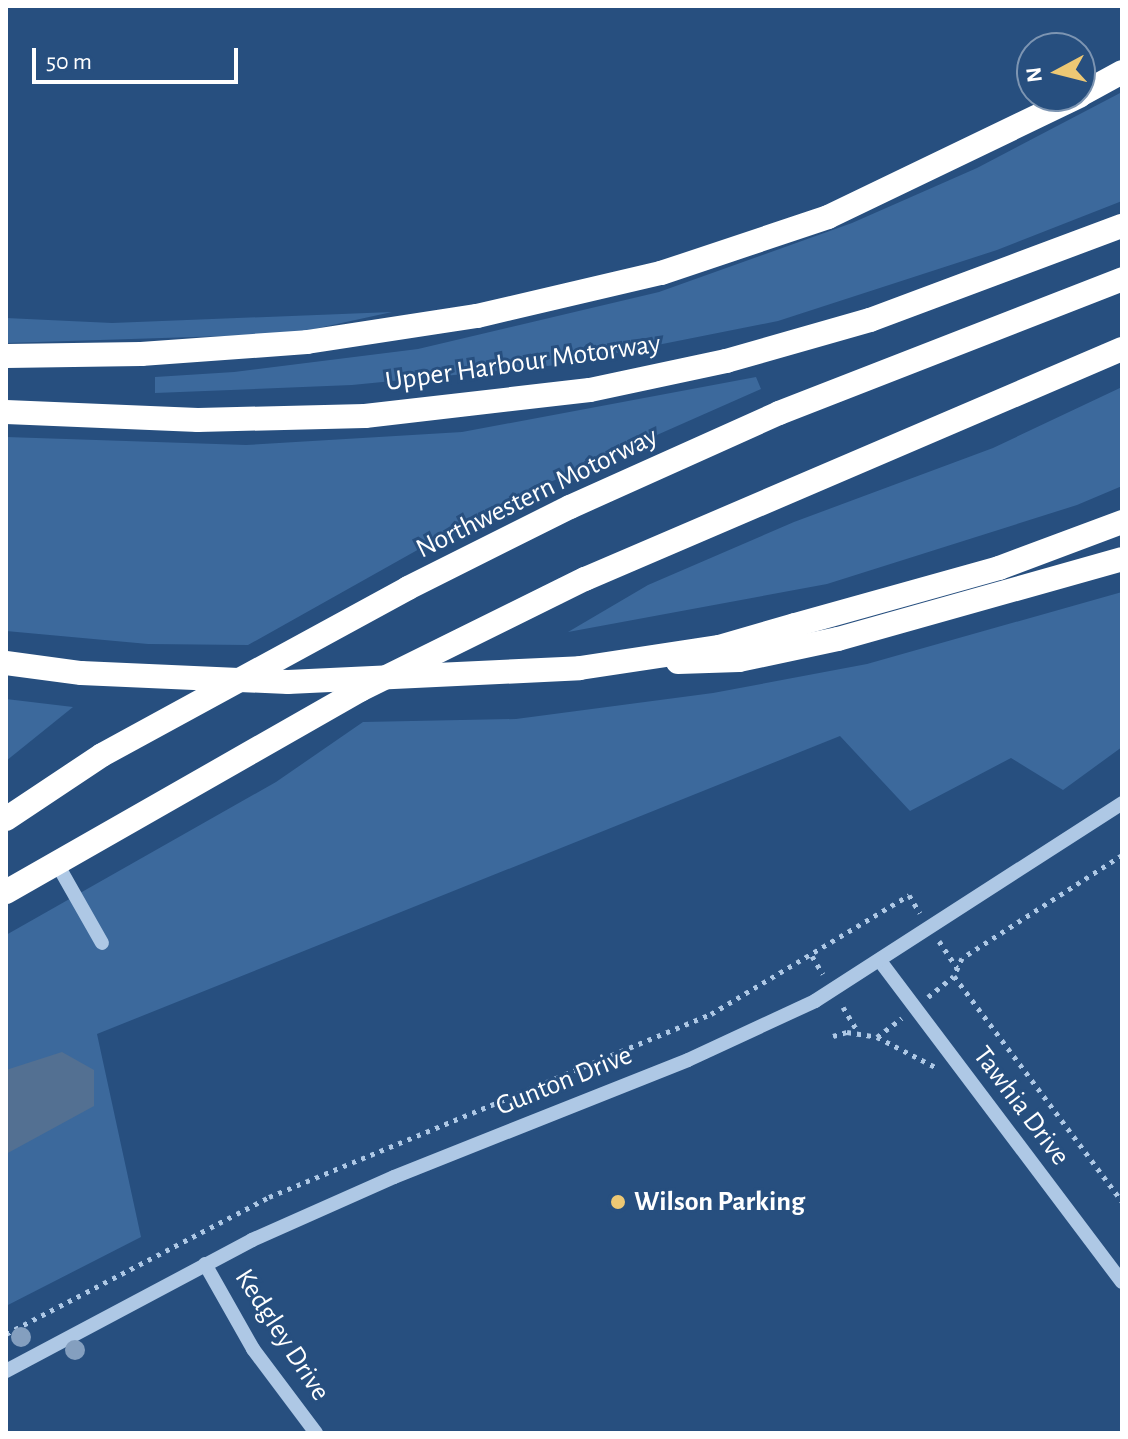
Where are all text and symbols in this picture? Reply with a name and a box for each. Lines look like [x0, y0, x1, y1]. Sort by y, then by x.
scale bar [36, 32, 242, 82]
north arrow [1016, 32, 1096, 112]
text: 50 m [46, 50, 92, 74]
text: N [1022, 66, 1046, 84]
street label: Upper Harbour Motorway [383, 327, 663, 399]
street label: Northwestern Motorway [411, 420, 663, 566]
street label: Gunton Drive [491, 1038, 637, 1124]
street label: Tawhia Drive [965, 1040, 1077, 1172]
place label: Wilson Parking [634, 1185, 805, 1219]
marker: Wilson Parking [609, 1193, 627, 1211]
street label: Kedgley Drive [227, 1263, 337, 1407]

